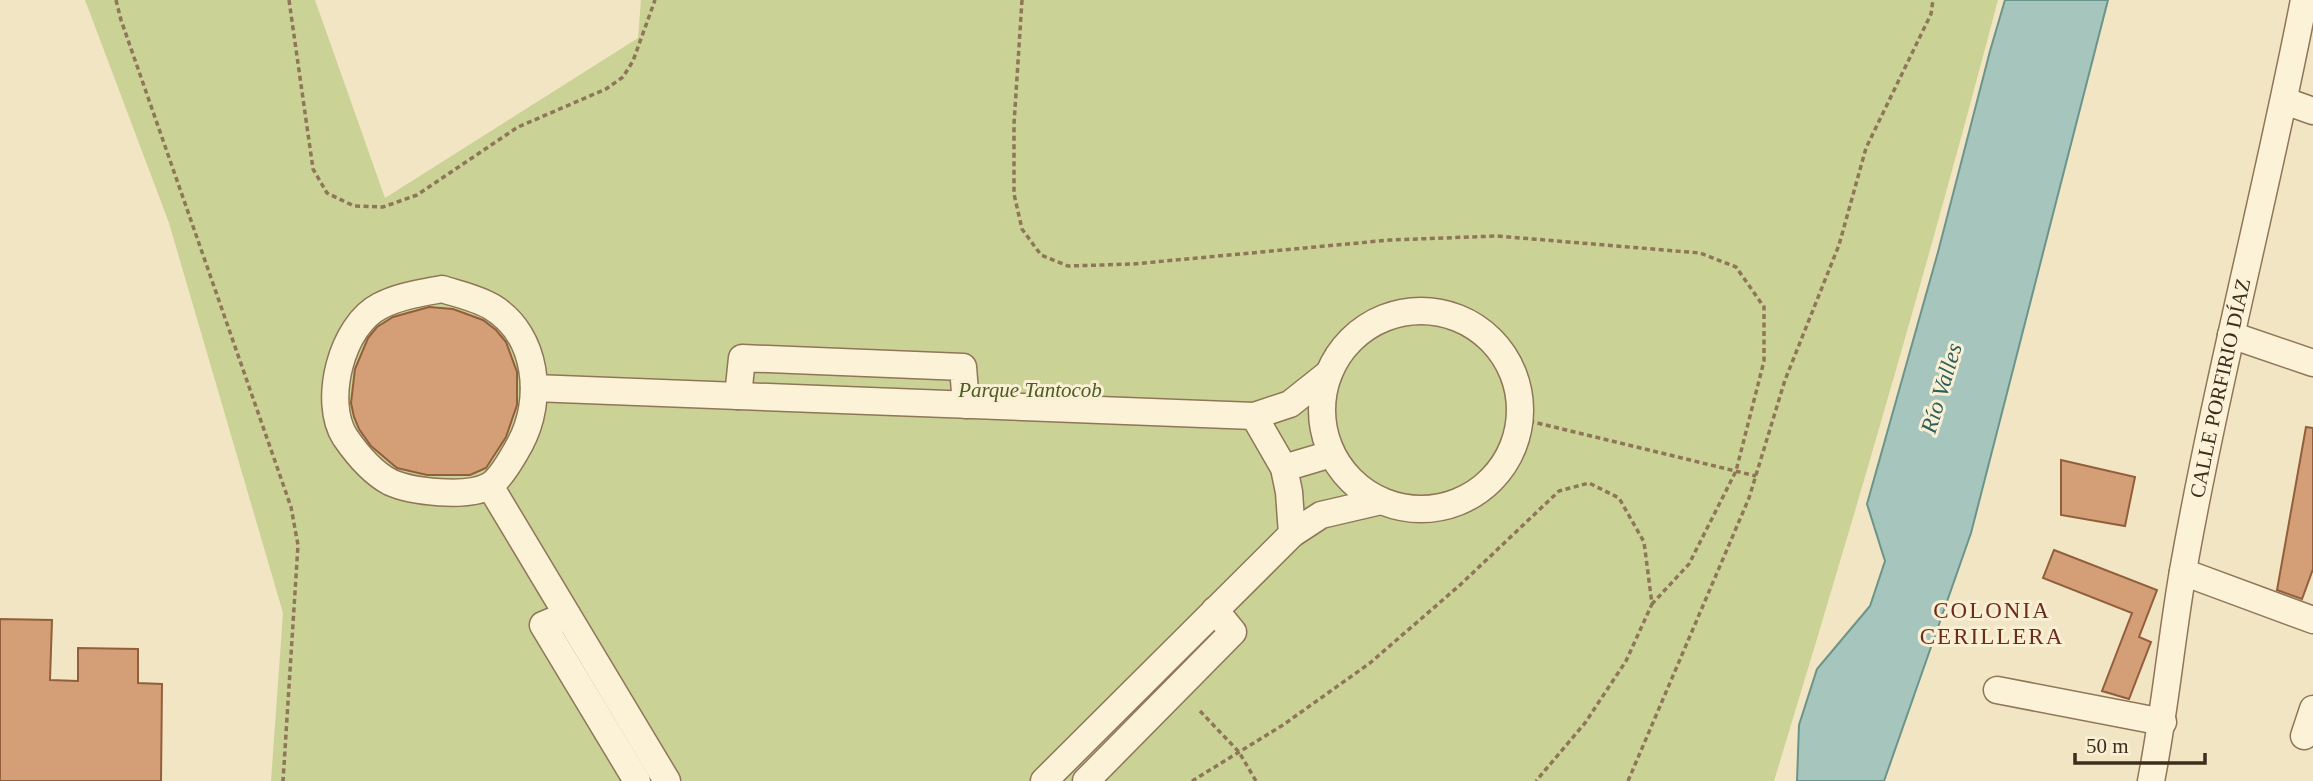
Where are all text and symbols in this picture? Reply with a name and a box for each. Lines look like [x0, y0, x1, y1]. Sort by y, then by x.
street label: CALLE PORFIRIO DÍAZ [2185, 276, 2256, 500]
water label: Río Valles [1916, 340, 1967, 437]
park label: Parque Tantocob [957, 378, 1102, 402]
district label: COLONIA CERILLERA [1920, 598, 2064, 649]
scale bar [2075, 722, 2204, 766]
text: 50 m [2086, 734, 2129, 758]

